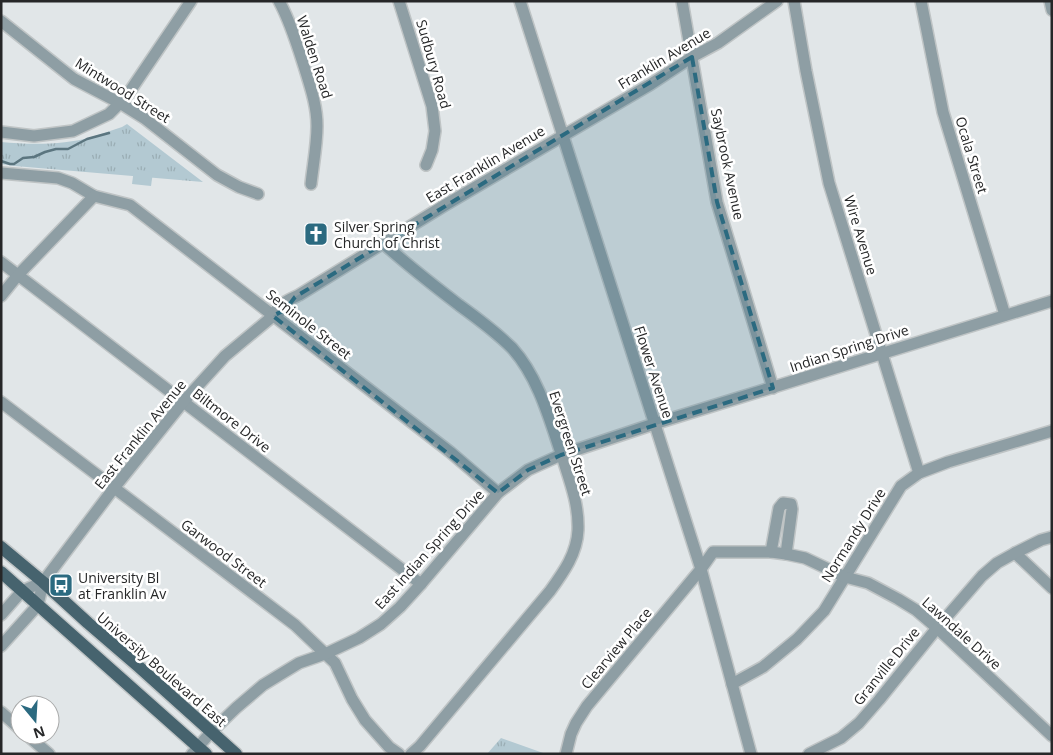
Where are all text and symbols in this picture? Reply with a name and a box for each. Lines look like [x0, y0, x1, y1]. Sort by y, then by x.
street label: Walden Road [293, 13, 337, 101]
street label: Sudbury Road [412, 17, 456, 111]
street label: Franklin Avenue [614, 23, 714, 93]
street label: Mintwood Street [72, 53, 174, 127]
street label: Saybrook Avenue [707, 107, 749, 222]
street label: Ocala Street [951, 114, 993, 196]
street label: East Franklin Avenue [422, 121, 548, 207]
street label: Wire Avenue [840, 193, 882, 277]
place label: Silver Spring Church of Christ [334, 217, 440, 252]
church icon: Silver Spring Church of Christ [303, 221, 329, 247]
street label: Seminole Street [262, 285, 356, 363]
street label: Indian Spring Drive [787, 320, 911, 376]
street label: Flower Avenue [630, 323, 678, 421]
street label: East Franklin Avenue [90, 375, 190, 493]
street label: Biltmore Drive [189, 384, 275, 456]
street label: Evergreen Street [545, 388, 597, 498]
street label: Normandy Drive [816, 484, 890, 586]
street label: East Indian Spring Drive [370, 485, 488, 613]
street label: Garwood Street [177, 515, 271, 591]
place label: University Bl at Franklin Av [78, 568, 166, 603]
bus stop icon: University Bl at Franklin Av [48, 572, 74, 598]
street label: Lawndale Drive [918, 592, 1006, 674]
street label: Clearview Place [576, 603, 656, 693]
street label: University Boulevard East [93, 607, 231, 731]
street label: Granville Drive [849, 623, 924, 709]
north arrow [10, 695, 60, 745]
text: N [31, 722, 48, 744]

